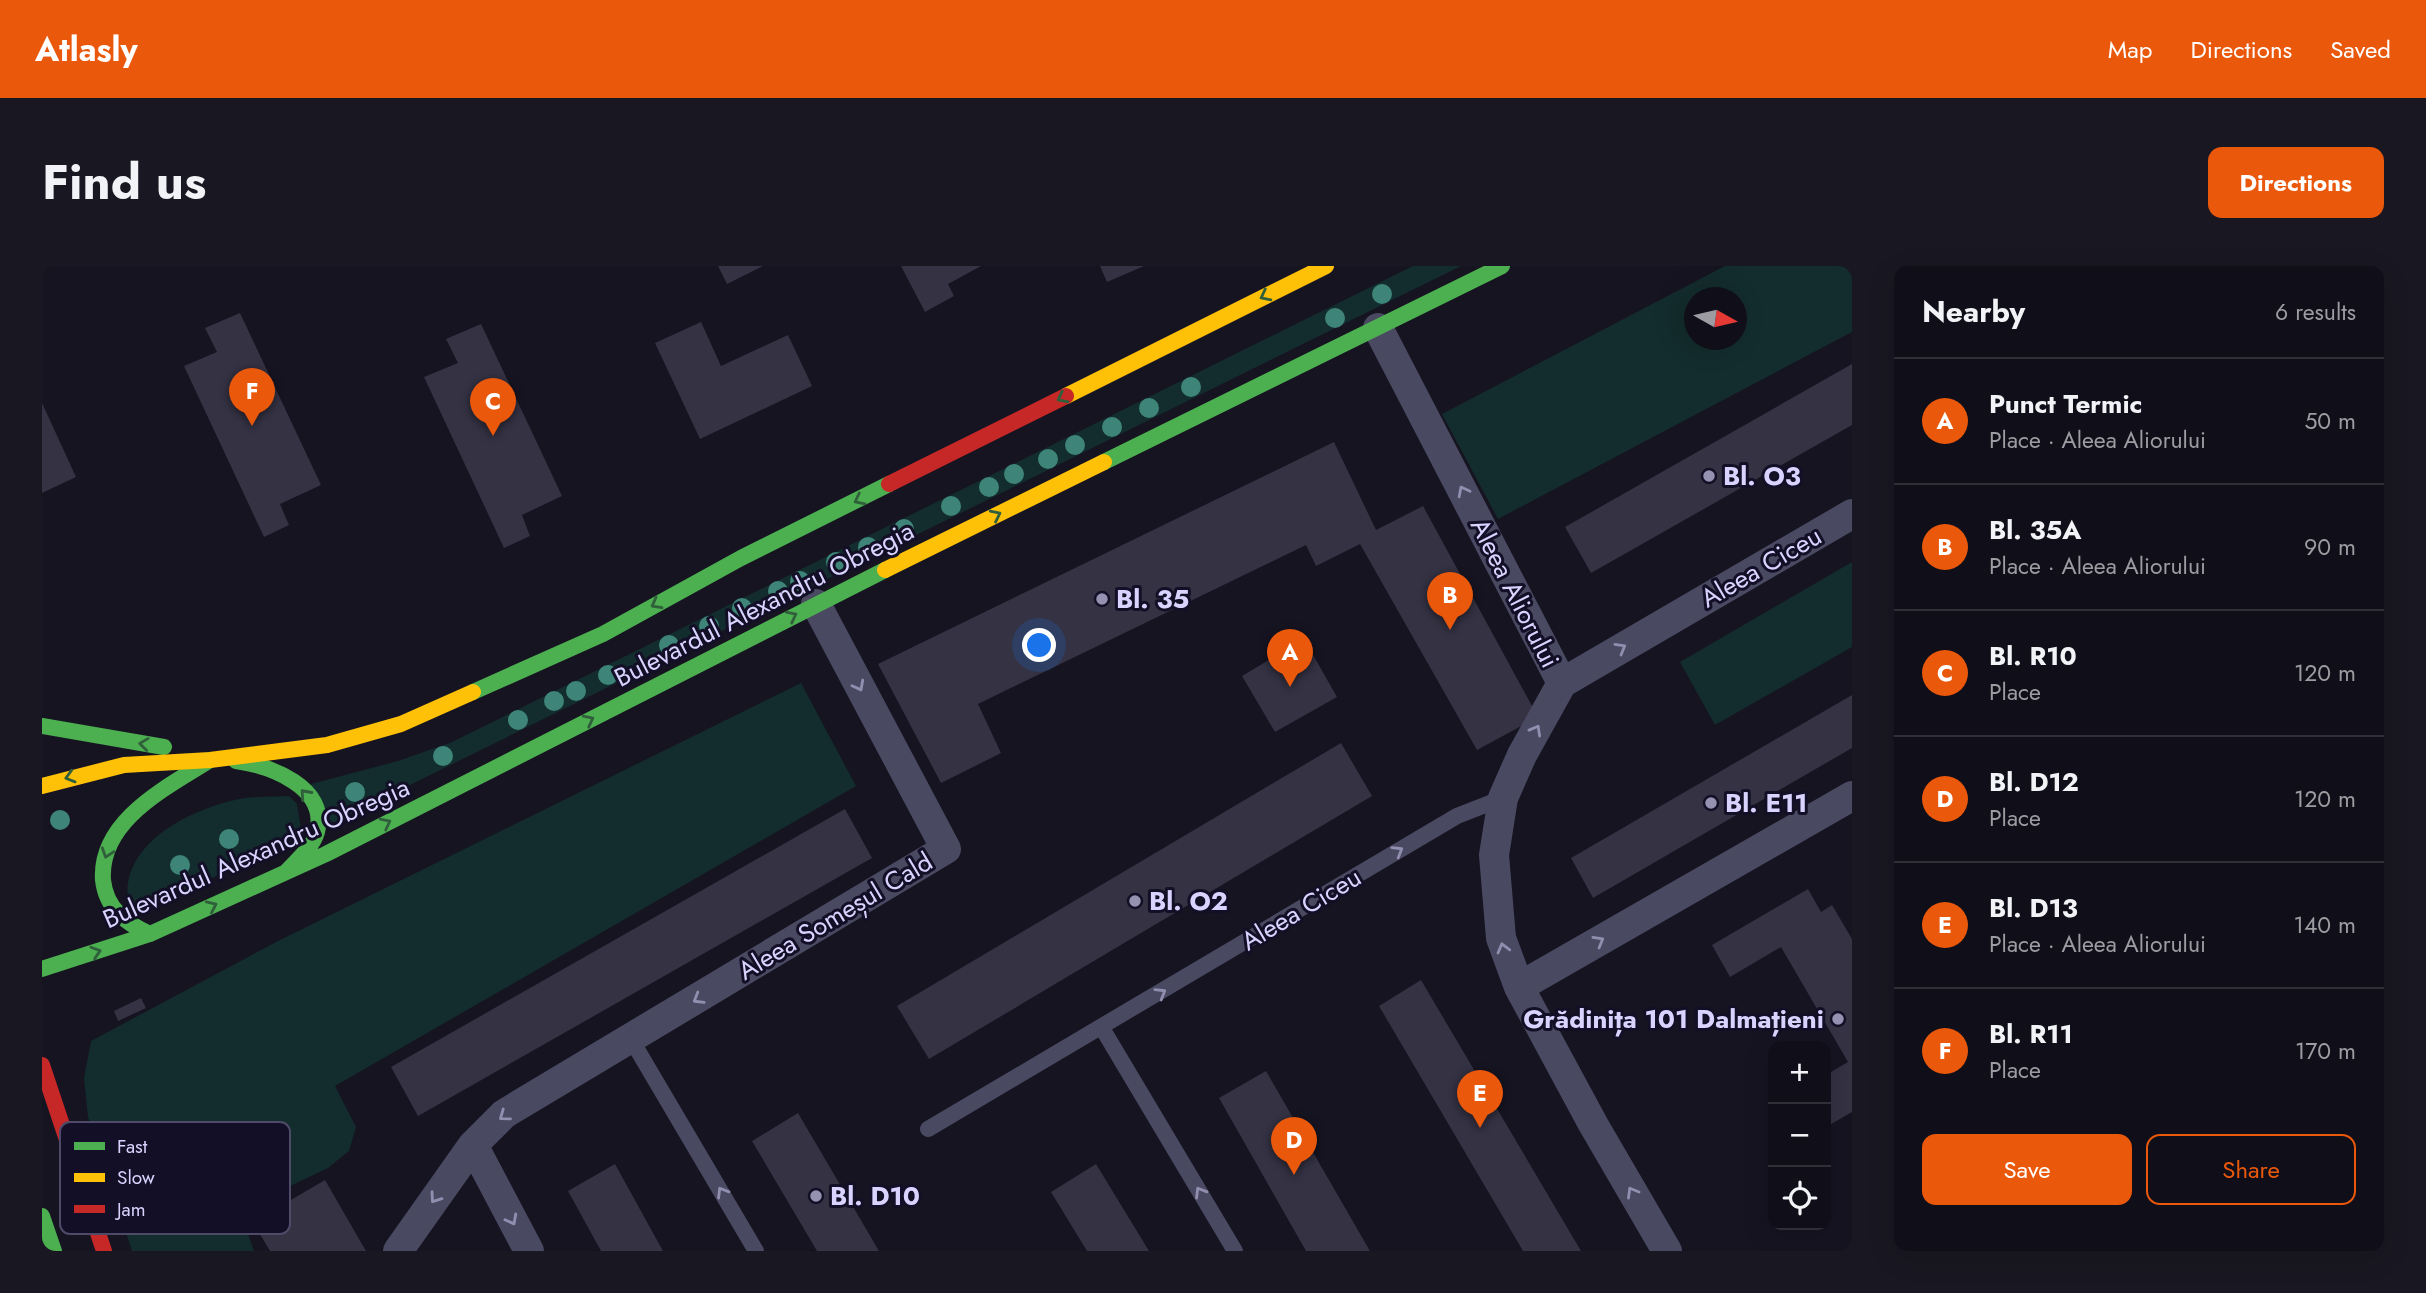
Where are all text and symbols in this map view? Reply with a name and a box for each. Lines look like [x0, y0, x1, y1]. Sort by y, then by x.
text: Atlasly [35, 26, 138, 73]
text: Map [2108, 32, 2153, 67]
text: Directions [2191, 32, 2292, 67]
text: Saved [2330, 32, 2391, 67]
text: Find us [42, 147, 206, 217]
button: Directions [2208, 147, 2384, 218]
north arrow [1684, 287, 1747, 350]
one-way arrow [1260, 288, 1272, 302]
text: Nearby [1922, 290, 2025, 333]
text: 6 results [2275, 295, 2356, 329]
pin: F [229, 368, 275, 426]
pin: C [470, 378, 516, 436]
text: Punct Termic [1989, 385, 2142, 423]
one-way arrow [1057, 389, 1069, 403]
text: A [1937, 404, 1953, 438]
text: 50 m [2304, 404, 2356, 438]
text: Place · Aleea Aliorului [1989, 423, 2206, 457]
place label: Bl. O3 [1723, 457, 1801, 495]
marker: Bl. O3 [1701, 468, 1717, 484]
one-way arrow [1457, 486, 1471, 499]
one-way arrow [854, 492, 866, 506]
one-way arrow [989, 510, 1001, 524]
text: Bl. 35A [1989, 511, 2081, 549]
street label: Bulevardul Alexandru Obregia [607, 512, 921, 696]
street label: Aleea Aliorului [1461, 512, 1569, 674]
street label: Aleea Ciceu [1693, 517, 1829, 617]
text: B [1937, 530, 1953, 564]
text: 90 m [2304, 530, 2356, 564]
text: Place · Aleea Aliorului [1989, 549, 2206, 583]
pin: B [1427, 572, 1473, 630]
place label: Bl. 35 [1116, 580, 1189, 618]
marker: Bl. 35 [1094, 591, 1110, 607]
one-way arrow [651, 596, 664, 610]
one-way arrow [785, 611, 797, 625]
your location [1022, 628, 1056, 662]
pin: A [1267, 629, 1313, 687]
text: Bl. R10 [1989, 637, 2077, 675]
one-way arrow [1613, 643, 1626, 656]
text: C [1937, 656, 1953, 690]
text: 120 m [2294, 656, 2356, 690]
text: Place [1989, 675, 2041, 709]
one-way arrow [851, 679, 864, 691]
one-way arrow [582, 714, 594, 728]
one-way arrow [1528, 725, 1541, 737]
one-way arrow [138, 737, 150, 752]
text: Bl. D12 [1989, 763, 2079, 801]
street label: Bulevardul Alexandru Obregia [97, 768, 415, 938]
one-way arrow [64, 769, 76, 783]
text: D [1937, 782, 1953, 816]
text: 120 m [2294, 782, 2356, 816]
place label: Bl. E11 [1725, 784, 1808, 822]
one-way arrow [301, 790, 313, 803]
marker: Bl. E11 [1703, 795, 1719, 811]
text: Place [1989, 801, 2041, 835]
one-way arrow [379, 817, 391, 831]
street label: Aleea Someșul Cald [730, 843, 940, 989]
one-way arrow [101, 846, 115, 858]
one-way arrow [1391, 846, 1404, 859]
street label: Aleea Ciceu [1234, 858, 1368, 960]
place label: Bl. O2 [1149, 882, 1228, 920]
text: Bl. D13 [1989, 889, 2078, 927]
marker: Bl. O2 [1127, 893, 1143, 909]
one-way arrow [205, 900, 217, 914]
text: E [1938, 908, 1952, 942]
text: 140 m [2294, 908, 2356, 942]
text: Place · Aleea Aliorului [1989, 927, 2206, 961]
one-way arrow [1592, 936, 1604, 949]
one-way arrow [1497, 942, 1512, 954]
one-way arrow [89, 946, 102, 960]
one-way arrow [1153, 988, 1166, 1001]
one-way arrow [693, 990, 706, 1003]
place label: Grădinița 101 Dalmațieni [1523, 1000, 1824, 1038]
marker: Grădinița 101 Dalmațieni [1830, 1011, 1846, 1027]
text: Bl. R11 [1989, 1015, 2073, 1053]
text: F [1939, 1034, 1951, 1068]
text: 170 m [2295, 1034, 2356, 1068]
map controls [1768, 1041, 1831, 1230]
button: + [1768, 1041, 1831, 1104]
text: Place [1989, 1053, 2041, 1087]
pin: E [1457, 1070, 1503, 1128]
button: − [1768, 1104, 1831, 1167]
one-way arrow [499, 1108, 511, 1120]
pin: D [1271, 1117, 1317, 1175]
legend [60, 1122, 290, 1234]
text: Fast [117, 1133, 148, 1160]
button: Save [1922, 1134, 2132, 1205]
button: Share [2146, 1134, 2356, 1205]
text: Slow [117, 1164, 155, 1191]
button: locate [1768, 1167, 1831, 1230]
place label: Bl. D10 [830, 1177, 920, 1215]
one-way arrow [717, 1187, 730, 1200]
one-way arrow [1195, 1187, 1208, 1200]
one-way arrow [1628, 1187, 1641, 1200]
marker: Bl. D10 [808, 1188, 824, 1204]
one-way arrow [431, 1190, 444, 1203]
text: Jam [114, 1196, 146, 1223]
one-way arrow [504, 1213, 517, 1225]

